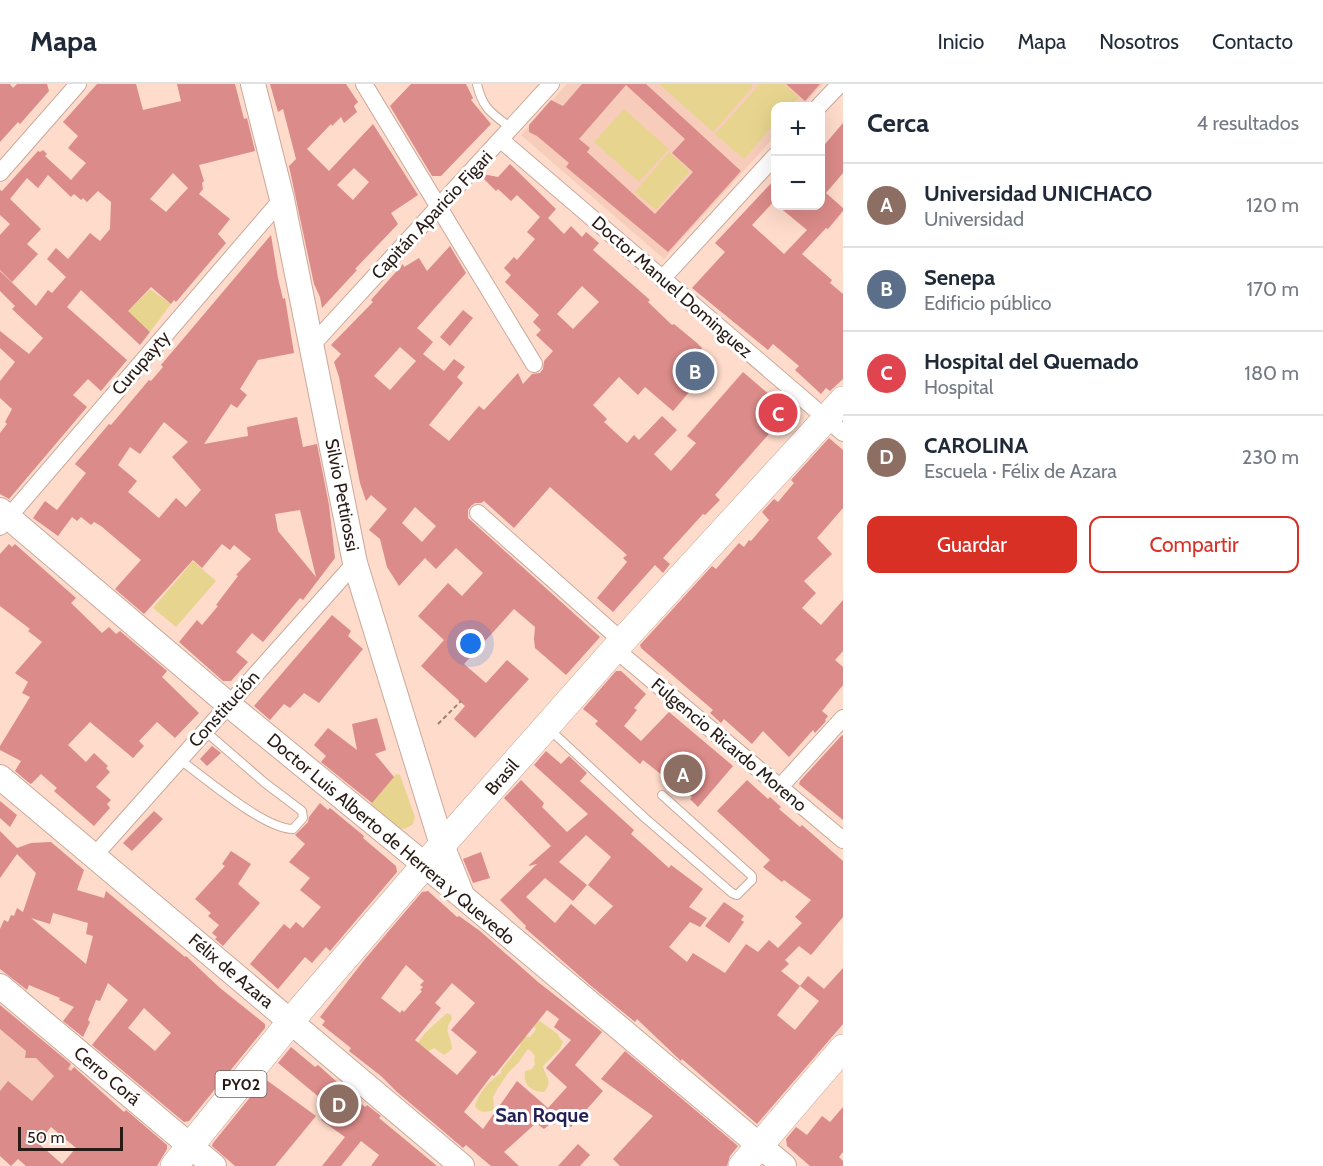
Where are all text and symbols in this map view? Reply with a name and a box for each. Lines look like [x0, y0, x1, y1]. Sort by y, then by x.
text: Mapa [30, 24, 97, 58]
text: Inicio [937, 29, 984, 54]
text: Mapa [1017, 29, 1066, 54]
text: Nosotros [1099, 29, 1179, 54]
text: Contacto [1212, 29, 1293, 54]
map controls [771, 102, 825, 210]
button: + [771, 102, 825, 156]
text: Cerca [867, 107, 929, 139]
text: 4 resultados [1197, 111, 1299, 135]
street label: Capitán Aparicio Figari [367, 146, 497, 284]
button: − [771, 156, 825, 210]
text: Universidad UNICHACO [924, 180, 1152, 207]
text: A [880, 193, 893, 217]
text: 120 m [1246, 193, 1299, 217]
text: Universidad [924, 207, 1024, 231]
street label: Doctor Manuel Dominguez [587, 211, 757, 363]
text: Senepa [924, 264, 995, 291]
text: B [880, 277, 893, 301]
text: 170 m [1247, 277, 1299, 301]
text: Edificio público [924, 291, 1051, 315]
street label: Curupayty [107, 326, 175, 400]
pin: B [676, 348, 714, 394]
text: Hospital del Quemado [924, 348, 1139, 375]
text: C [880, 361, 893, 385]
text: 180 m [1244, 361, 1299, 385]
text: Hospital [924, 375, 994, 399]
pin: C [758, 390, 798, 436]
text: CAROLINA [924, 432, 1028, 459]
street label: Silvio Pettirossi [320, 437, 364, 553]
text: D [879, 445, 894, 469]
text: 230 m [1242, 445, 1299, 469]
text: Escuela · Félix de Azara [924, 459, 1117, 483]
button: Guardar [867, 516, 1077, 573]
button: Compartir [1089, 516, 1299, 573]
your location [456, 629, 485, 658]
street label: Constitución [184, 666, 264, 752]
street label: Fulgencio Ricardo Moreno [647, 673, 811, 817]
street label: Doctor Luis Alberto de Herrera y Quevedo [262, 729, 520, 949]
pin: A [664, 752, 702, 796]
street label: Brasil [480, 754, 524, 799]
street label: Félix de Azara [184, 929, 278, 1013]
street label: Cerro Corá [69, 1042, 145, 1110]
road number: PY02 [216, 1071, 266, 1097]
pin: D [320, 1082, 358, 1126]
district label: San Roque [495, 1103, 589, 1127]
scale bar [18, 1124, 123, 1152]
text: 50 m [27, 1128, 64, 1147]

